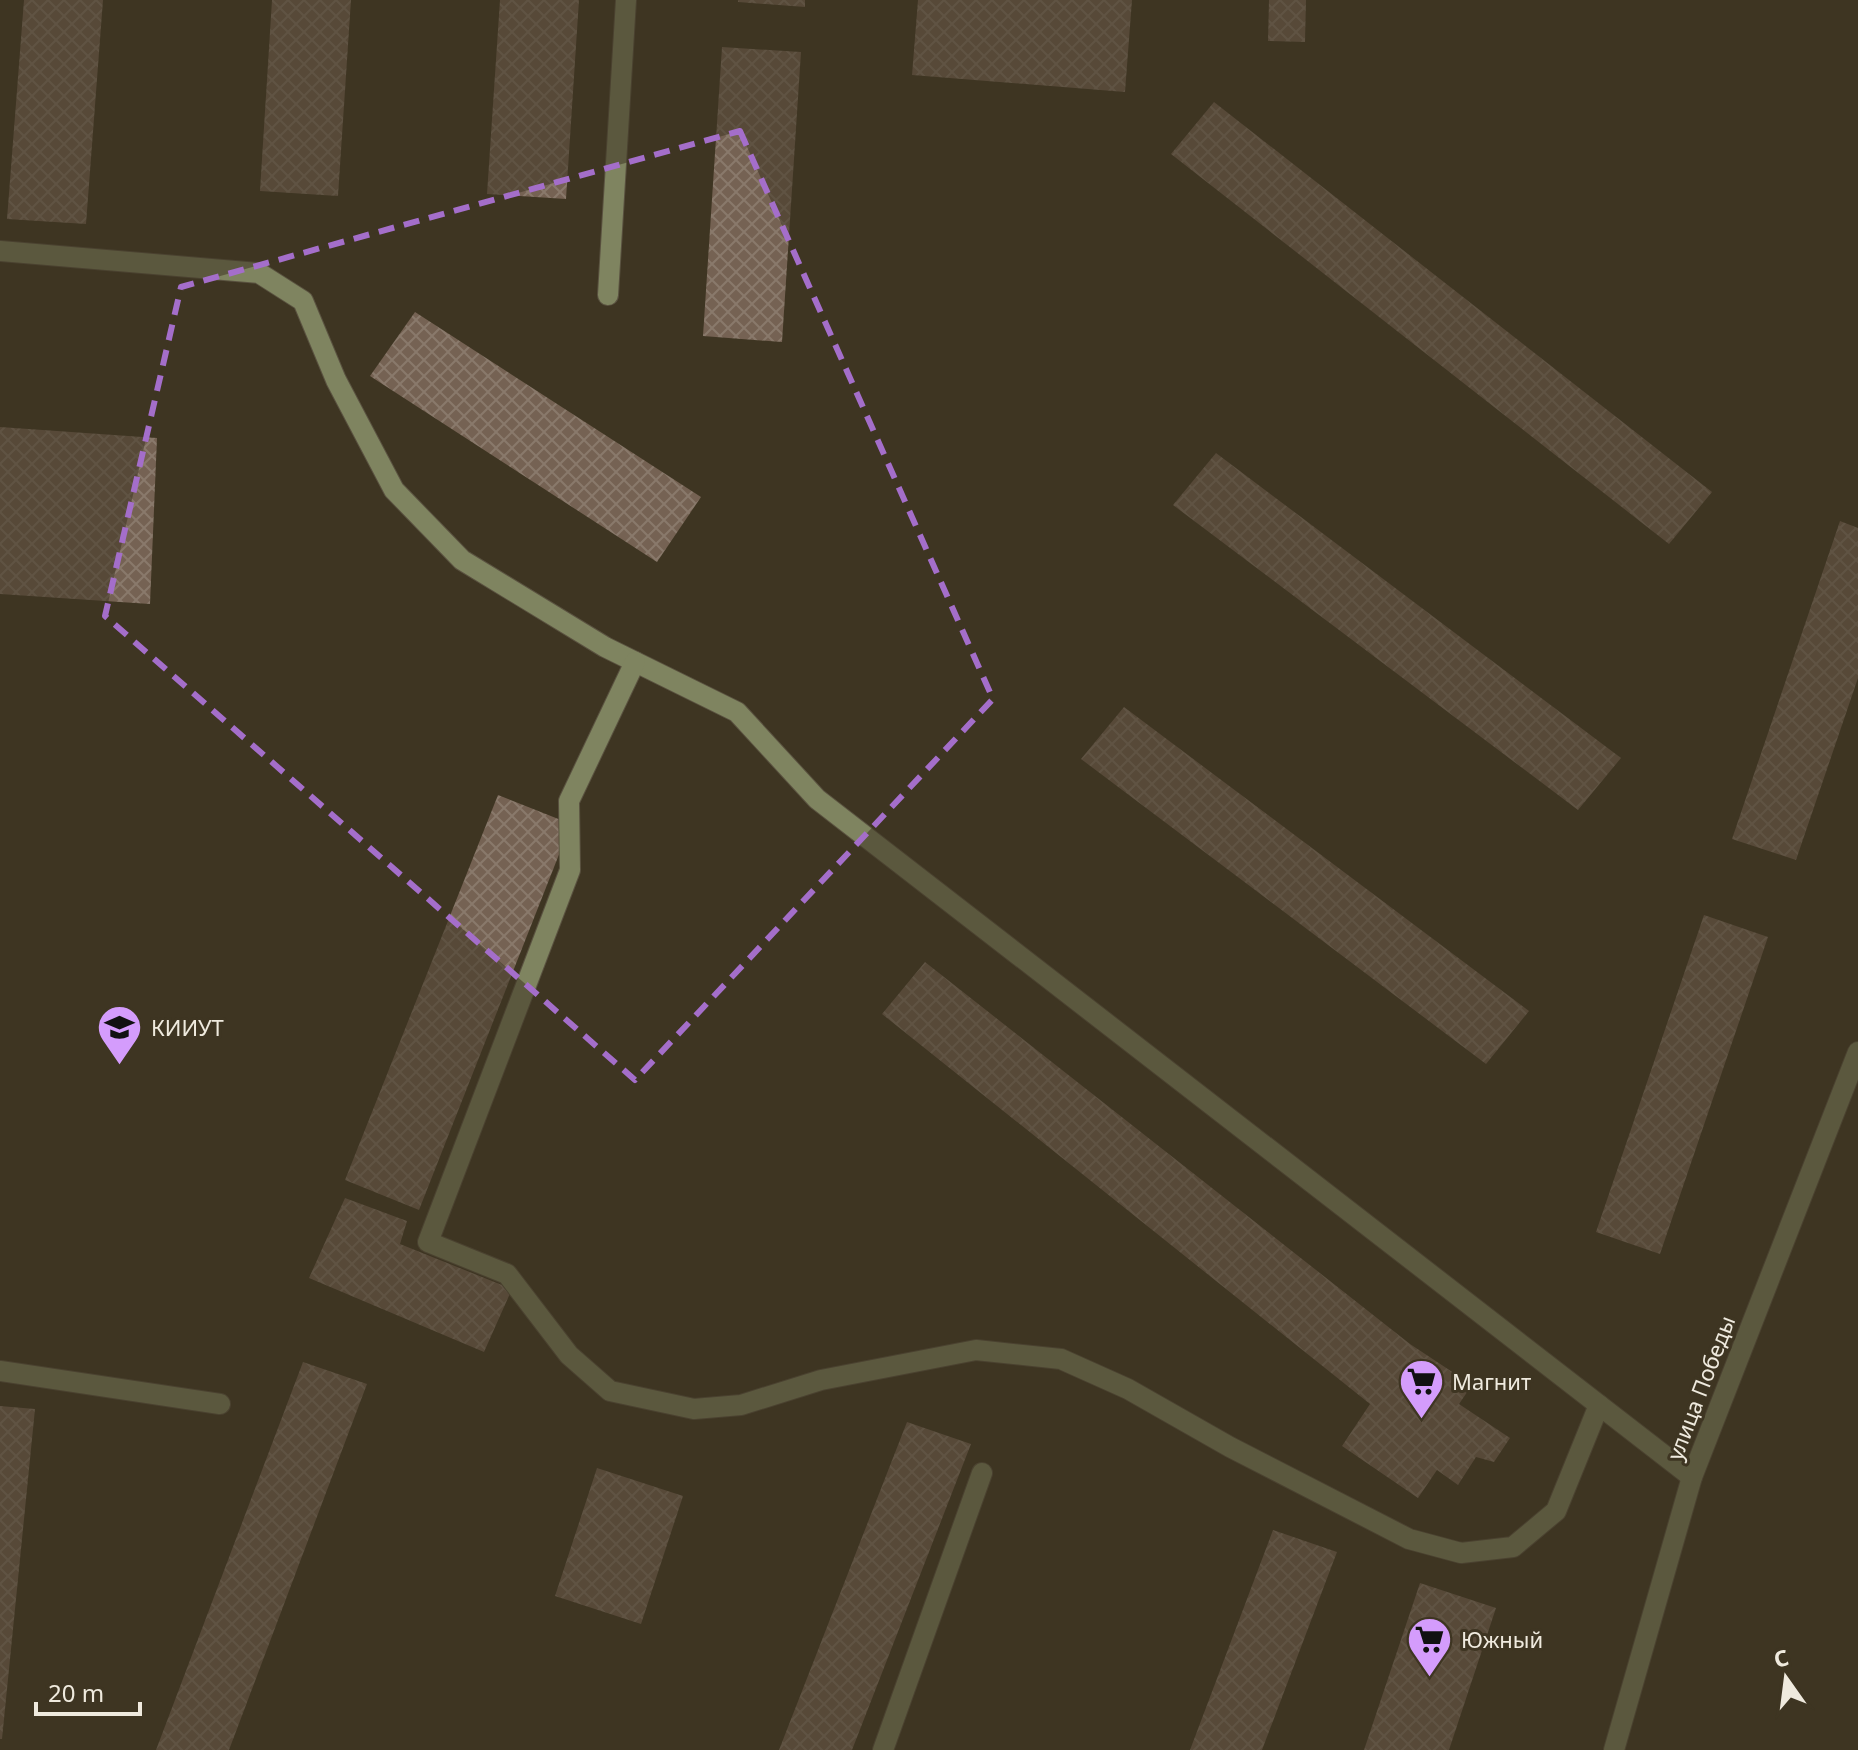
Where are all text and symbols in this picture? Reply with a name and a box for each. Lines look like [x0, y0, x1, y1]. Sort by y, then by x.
school or university icon: КИИУТ [96, 1004, 144, 1067]
place label: КИИУТ [151, 1012, 224, 1042]
street label: улица Победы [1659, 1311, 1741, 1464]
supermarket icon: Магнит [1397, 1358, 1445, 1421]
place label: Магнит [1452, 1366, 1531, 1396]
supermarket icon: Южный [1406, 1616, 1454, 1679]
place label: Южный [1461, 1624, 1543, 1654]
north arrow [1746, 1638, 1826, 1718]
text: С [1770, 1641, 1791, 1674]
scale bar [36, 1666, 140, 1716]
text: 20 m [48, 1676, 104, 1709]

